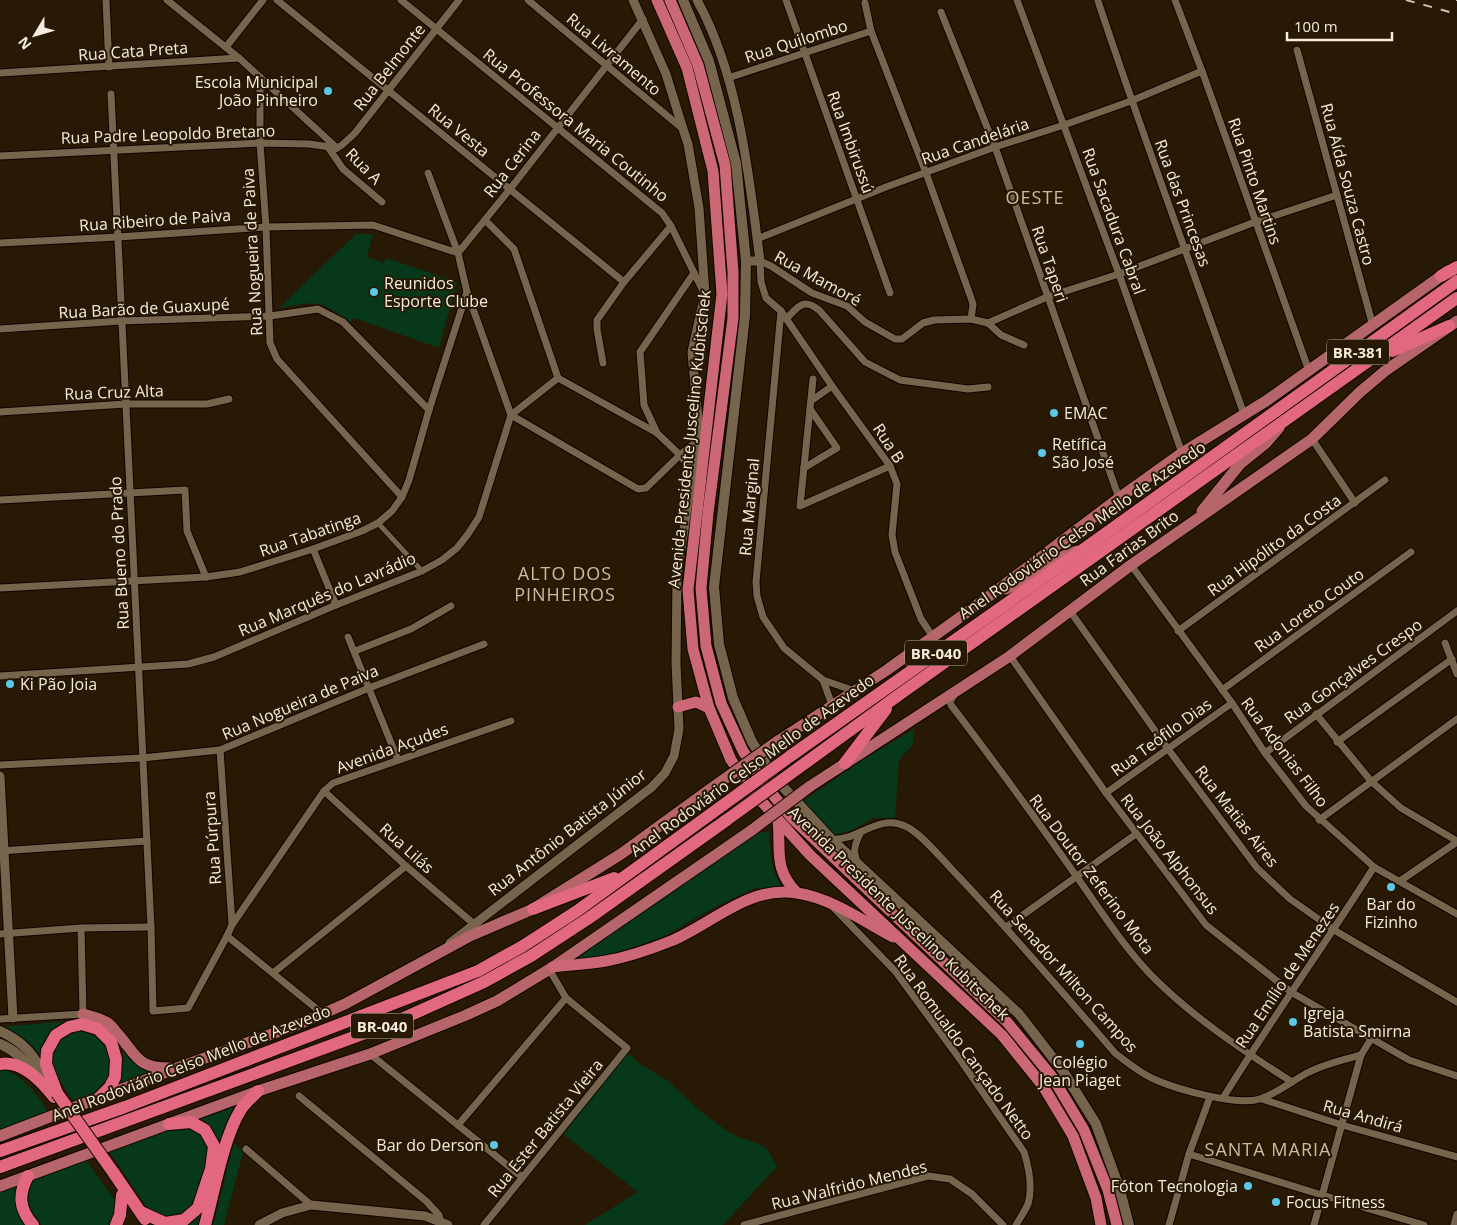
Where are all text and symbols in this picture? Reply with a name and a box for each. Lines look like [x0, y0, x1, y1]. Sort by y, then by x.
street label: Rua Livramento [562, 8, 666, 100]
north arrow [10, 10, 60, 60]
scale bar [1287, 10, 1392, 42]
street label: Rua Quilombo [742, 14, 850, 68]
text: 100 m [1294, 16, 1338, 36]
street label: Rua Belmonte [348, 19, 430, 115]
text: N [13, 33, 35, 54]
street label: Rua Cata Preta [77, 36, 189, 66]
street label: Rua Professora Maria Coutinho [479, 43, 673, 207]
place label: Escola Municipal João Pinheiro [195, 71, 318, 111]
marker: Escola Municipal João Pinheiro [322, 85, 334, 97]
street label: Rua Imbirussú [822, 88, 880, 196]
street label: Rua Vesta [424, 98, 494, 162]
street label: Rua Aída Souza Castro [1316, 101, 1380, 267]
street label: Rua Candelária [918, 112, 1032, 170]
street label: Rua Pinto Martins [1223, 115, 1287, 247]
street label: Rua Padre Leopoldo Bretano [60, 119, 276, 149]
street label: Rua Cerina [478, 124, 546, 202]
street label: Rua das Princesas [1150, 136, 1216, 270]
street label: Rua A [341, 143, 388, 190]
street label: Rua Sacadura Cabral [1077, 145, 1151, 297]
street label: Rua Nogueira de Paiva [237, 168, 267, 336]
district label: OESTE [1006, 185, 1064, 209]
street label: Rua Ribeiro de Paiva [78, 204, 232, 236]
street label: Rua Taperi [1027, 223, 1073, 305]
street label: Rua Mamoré [771, 245, 865, 311]
place label: Reunidos Esporte Clube [384, 272, 488, 312]
marker: Reunidos Esporte Clube [368, 286, 380, 298]
street label: Avenida Presidente Juscelino Kubitschek [662, 288, 716, 589]
street label: Rua Barão de Guaxupé [58, 293, 230, 323]
road number: BR-381 [1327, 340, 1389, 364]
street label: Rua Cruz Alta [64, 379, 164, 405]
place label: EMAC [1064, 402, 1107, 424]
marker: EMAC [1048, 407, 1060, 419]
street label: Rua B [868, 419, 910, 467]
place label: Retífica São José [1052, 433, 1114, 473]
street label: Anel Rodoviário Celso Mello de Azevedo [954, 436, 1210, 624]
marker: Retífica São José [1036, 447, 1048, 459]
street label: Rua Marginal [734, 457, 764, 557]
street label: Rua Bueno do Prado [104, 476, 134, 630]
street label: Rua Hipólito da Costa [1203, 489, 1345, 601]
street label: Rua Farias Brito [1075, 505, 1183, 591]
street label: Rua Tabatinga [256, 506, 364, 562]
street label: Rua Marquês do Lavrádio [235, 547, 419, 641]
district label: ALTO DOS PINHEIROS [514, 561, 616, 606]
street label: Rua Loreto Couto [1250, 563, 1368, 657]
street label: Rua Gonçalves Crespo [1279, 613, 1427, 729]
road number: BR-040 [905, 640, 967, 666]
street label: Rua Nogueira de Paiva [218, 659, 382, 745]
street label: Anel Rodoviário Celso Mello de Azevedo [625, 669, 879, 861]
place label: Ki Pão Joia [20, 673, 97, 695]
marker: Ki Pão Joia [4, 678, 16, 690]
street label: Rua Adonias Filho [1236, 692, 1334, 812]
street label: Rua Teófilo Dias [1106, 693, 1216, 781]
street label: Avenida Açudes [333, 718, 451, 778]
street label: Rua Matias Aires [1190, 760, 1284, 872]
street label: Rua Antônio Batista Júnior [483, 763, 651, 901]
street label: Rua Doutor Zeferino Mota [1025, 789, 1159, 959]
street label: Rua João Alphonsus [1116, 789, 1224, 919]
street label: Rua Púrpura [198, 790, 226, 886]
street label: Avenida Presidente Juscelino Kubitschek [784, 801, 1015, 1025]
street label: Rua Lilás [375, 818, 439, 878]
marker: Bar do Fizinho [1385, 881, 1397, 893]
street label: Rua Senador Milton Campos [985, 885, 1143, 1057]
place label: Bar do Fizinho [1364, 893, 1418, 933]
street label: Rua Emílio de Menezes [1230, 898, 1344, 1052]
street label: Rua Romualdo Cançado Netto [889, 950, 1039, 1144]
street label: Anel Rodoviário Celso Mello de Azevedo [48, 1000, 334, 1126]
place label: Igreja Batista Smirna [1303, 1002, 1411, 1042]
road number: BR-040 [351, 1014, 413, 1038]
marker: Igreja Batista Smirna [1287, 1016, 1299, 1028]
marker: Colégio Jean Piaget [1074, 1038, 1086, 1050]
place label: Colégio Jean Piaget [1037, 1051, 1121, 1091]
street label: Rua Ester Batista Vieira [482, 1054, 608, 1202]
street label: Rua Andirá [1321, 1094, 1405, 1138]
place label: Bar do Derson [376, 1134, 484, 1156]
district label: SANTA MARIA [1205, 1137, 1331, 1161]
marker: Bar do Derson [488, 1139, 500, 1151]
street label: Rua Walfrido Mendes [769, 1155, 929, 1215]
place label: Fóton Tecnologia [1111, 1175, 1238, 1197]
marker: Fóton Tecnologia [1242, 1180, 1254, 1192]
place label: Focus Fitness [1286, 1191, 1385, 1213]
marker: Focus Fitness [1270, 1196, 1282, 1208]

